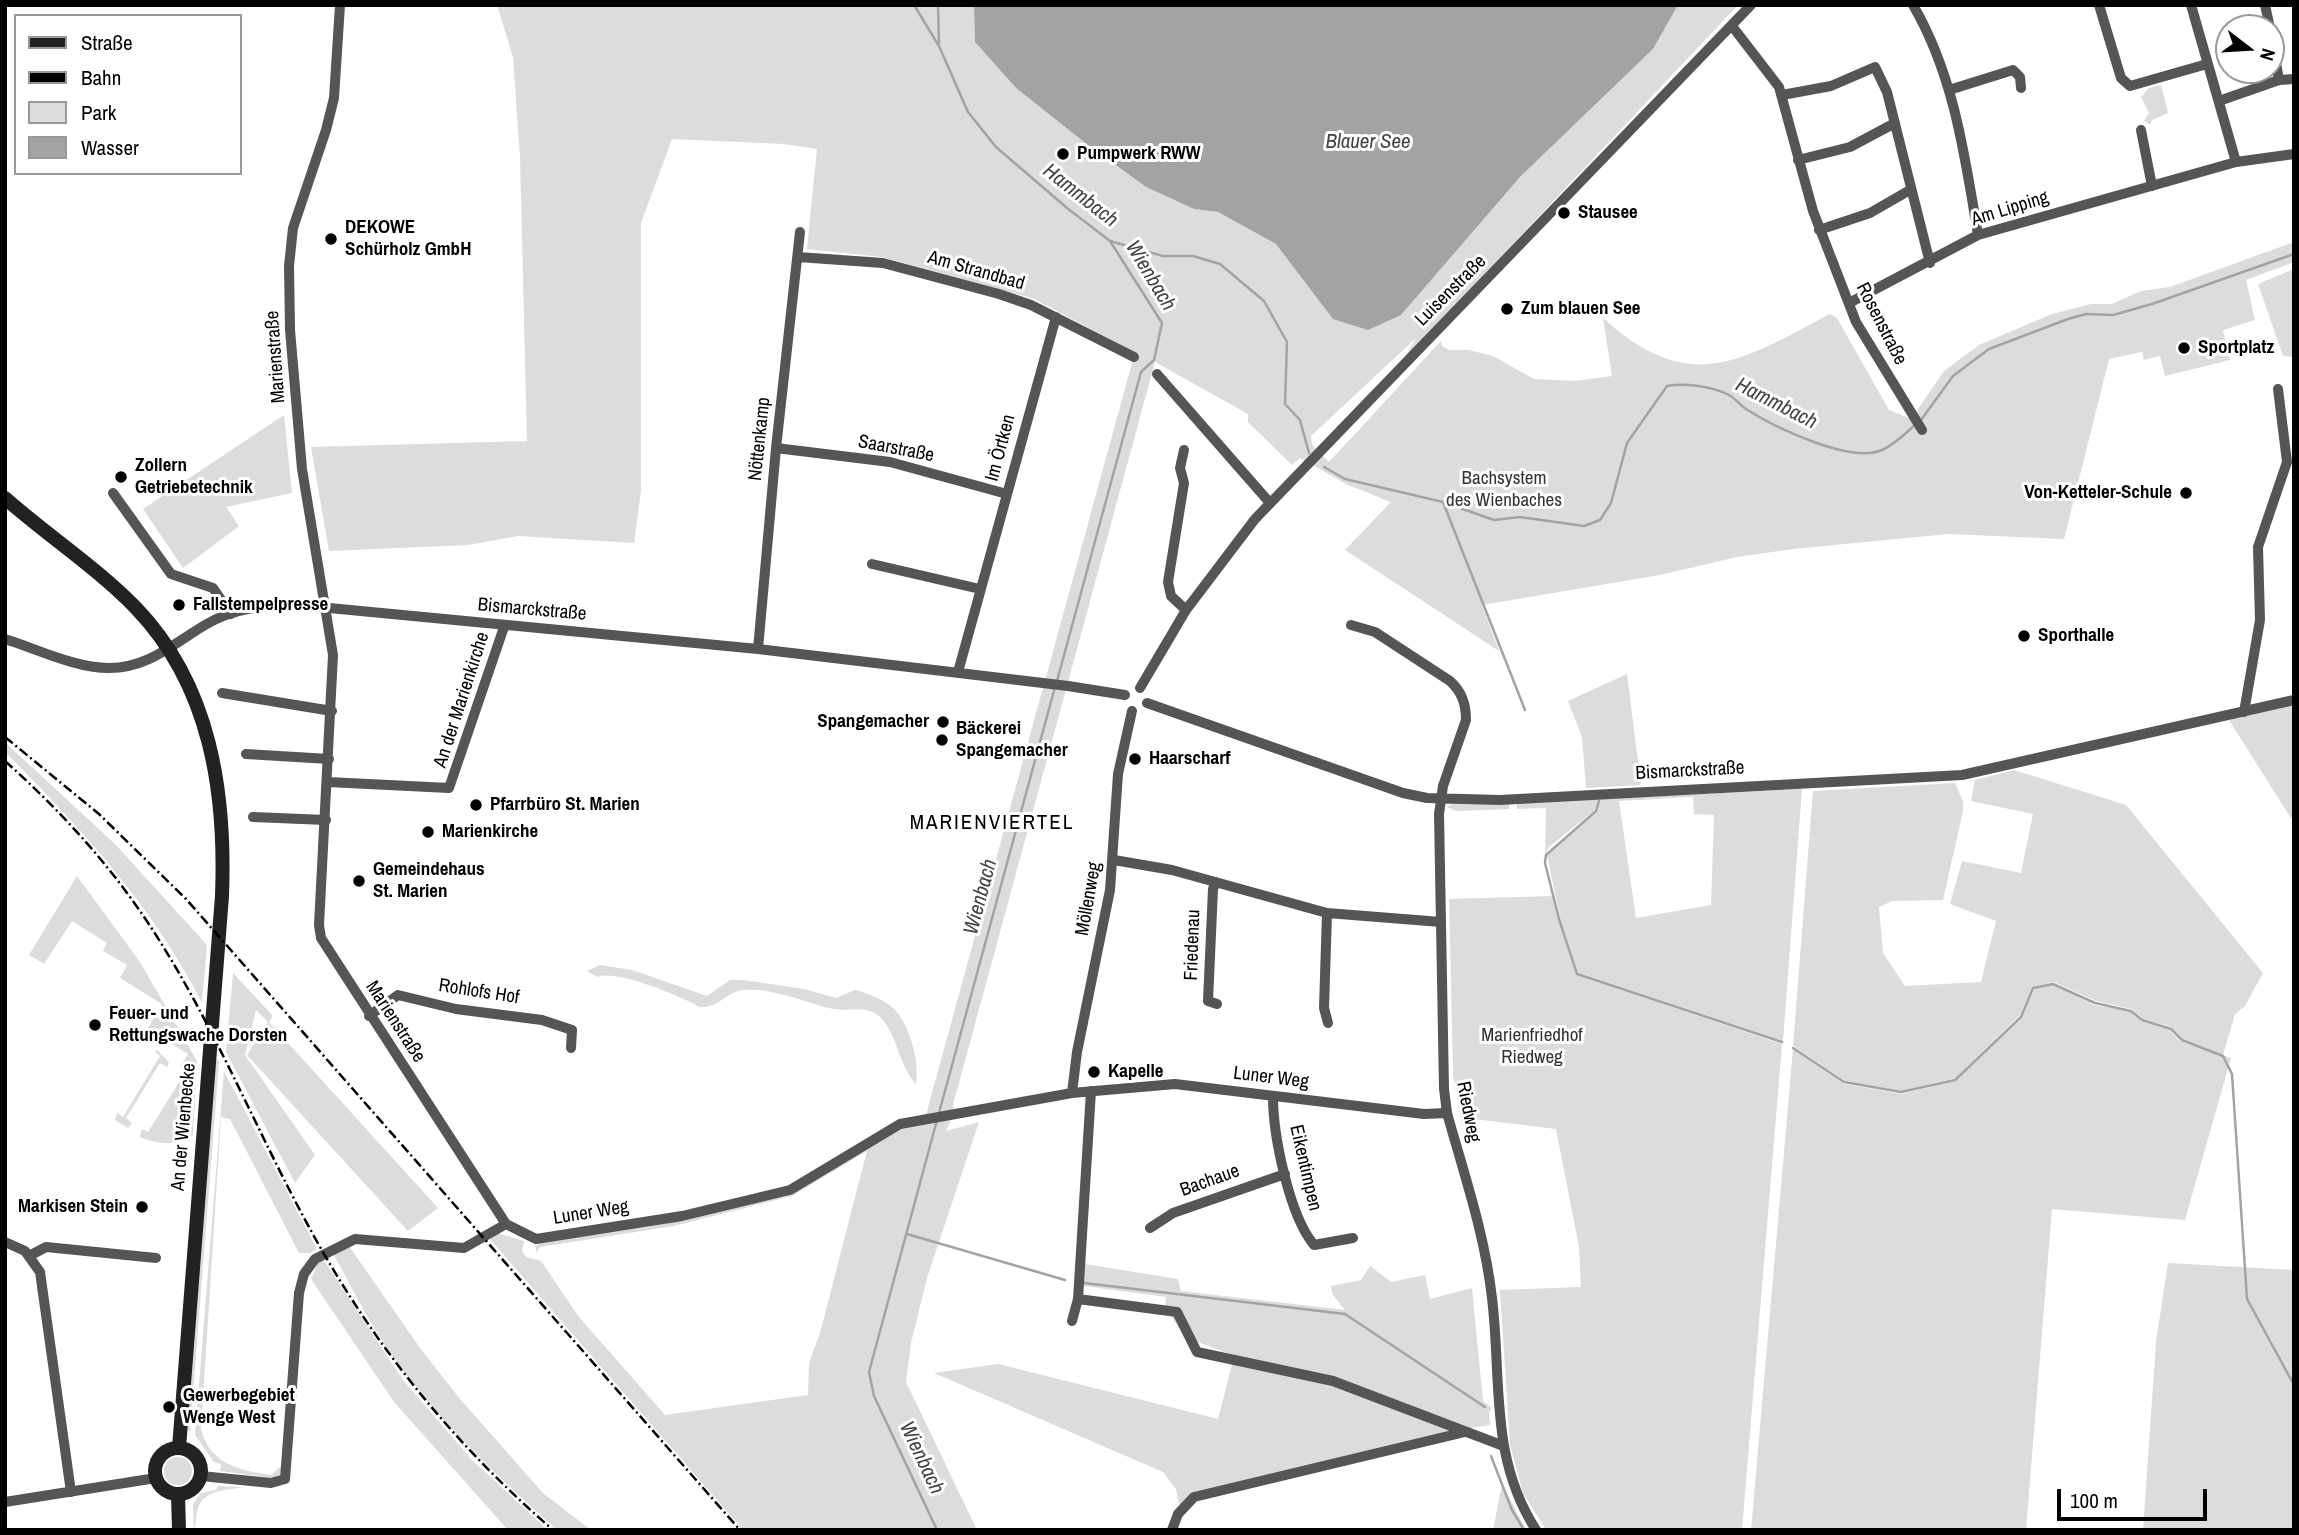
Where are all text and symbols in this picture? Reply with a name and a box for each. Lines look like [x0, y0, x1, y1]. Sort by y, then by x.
legend [14, 14, 242, 175]
north arrow [2215, 14, 2285, 84]
text: Straße [81, 28, 133, 57]
text: N [2254, 45, 2282, 64]
text: Bahn [81, 63, 121, 92]
text: Park [81, 98, 116, 127]
water label: Blauer See [1325, 129, 1411, 155]
text: Wasser [81, 133, 139, 162]
place label: Pumpwerk RWW [1077, 143, 1201, 165]
marker: Pumpwerk RWW [1055, 146, 1071, 162]
water label: Hammbach [1038, 159, 1122, 233]
street label: Am Lipping [1969, 186, 2051, 232]
place label: Stausee [1578, 202, 1638, 224]
marker: Stausee [1556, 205, 1572, 221]
place label: DEKOWE Schürholz GmbH [345, 217, 471, 261]
marker: DEKOWE Schürholz GmbH [323, 231, 339, 247]
water label: Wienbach [1119, 236, 1181, 316]
street label: Am Strandbad [925, 246, 1027, 296]
street label: Luisenstraße [1411, 251, 1491, 331]
street label: Rosenstraße [1851, 279, 1911, 369]
place label: Zum blauen See [1521, 298, 1640, 320]
marker: Zum blauen See [1499, 301, 1515, 317]
street label: Marienstraße [261, 310, 291, 404]
place label: Sportplatz [2198, 337, 2274, 359]
marker: Sportplatz [2176, 340, 2192, 356]
water label: Hammbach [1731, 373, 1821, 435]
street label: Nöttenkamp [744, 396, 776, 482]
street label: Im Örtken [981, 412, 1021, 484]
street label: Saarstraße [856, 430, 936, 468]
place label: Zollern Getriebetechnik [135, 455, 253, 499]
park label: Bachsystem des Wienbaches [1446, 468, 1562, 512]
marker: Zollern Getriebetechnik [113, 469, 129, 485]
place label: Von-Ketteler-Schule [2024, 482, 2172, 504]
marker: Von-Ketteler-Schule [2178, 485, 2194, 501]
place label: Fallstempelpresse [193, 594, 328, 616]
street label: Bismarckstraße [477, 594, 587, 626]
marker: Fallstempelpresse [171, 597, 187, 613]
place label: Sporthalle [2038, 625, 2114, 647]
marker: Sporthalle [2016, 628, 2032, 644]
street label: An der Marienkirche [429, 629, 495, 771]
place label: Spangemacher [817, 711, 929, 733]
marker: Spangemacher [935, 714, 951, 730]
place label: Bäckerei Spangemacher [956, 718, 1068, 762]
marker: Bäckerei Spangemacher [934, 732, 950, 748]
place label: Haarscharf [1149, 748, 1230, 770]
marker: Haarscharf [1127, 751, 1143, 767]
street label: Bismarckstraße [1635, 757, 1745, 785]
place label: Pfarrbüro St. Marien [490, 794, 640, 816]
marker: Pfarrbüro St. Marien [468, 797, 484, 813]
district label: MARIENVIERTEL [911, 810, 1073, 836]
place label: Marienkirche [442, 821, 538, 843]
marker: Marienkirche [420, 824, 436, 840]
water label: Wienbach [959, 856, 1003, 938]
place label: Gemeindehaus St. Marien [373, 859, 485, 903]
street label: Möllenweg [1071, 860, 1107, 938]
marker: Gemeindehaus St. Marien [351, 873, 367, 889]
street label: Friedenau [1180, 909, 1206, 981]
street label: Rohlofs Hof [437, 974, 521, 1010]
street label: Marienstraße [360, 977, 430, 1067]
place label: Feuer- und Rettungswache Dorsten [109, 1003, 287, 1047]
marker: Feuer- und Rettungswache Dorsten [87, 1017, 103, 1033]
park label: Marienfriedhof Riedweg [1481, 1025, 1583, 1069]
place label: Kapelle [1108, 1061, 1163, 1083]
street label: An der Wienbecke [167, 1062, 201, 1192]
street label: Luner Weg [1232, 1062, 1310, 1094]
marker: Kapelle [1086, 1064, 1102, 1080]
street label: Riedweg [1451, 1080, 1485, 1144]
street label: Eikentimpen [1284, 1123, 1326, 1213]
street label: Bachaue [1177, 1160, 1243, 1202]
place label: Markisen Stein [18, 1196, 128, 1218]
street label: Luner Weg [552, 1196, 630, 1230]
marker: Markisen Stein [134, 1199, 150, 1215]
place label: Gewerbegebiet Wenge West [183, 1385, 295, 1429]
marker: Gewerbegebiet Wenge West [161, 1399, 177, 1415]
water label: Wienbach [893, 1418, 949, 1498]
scale bar [2061, 1476, 2212, 1520]
text: 100 m [2070, 1486, 2118, 1515]

